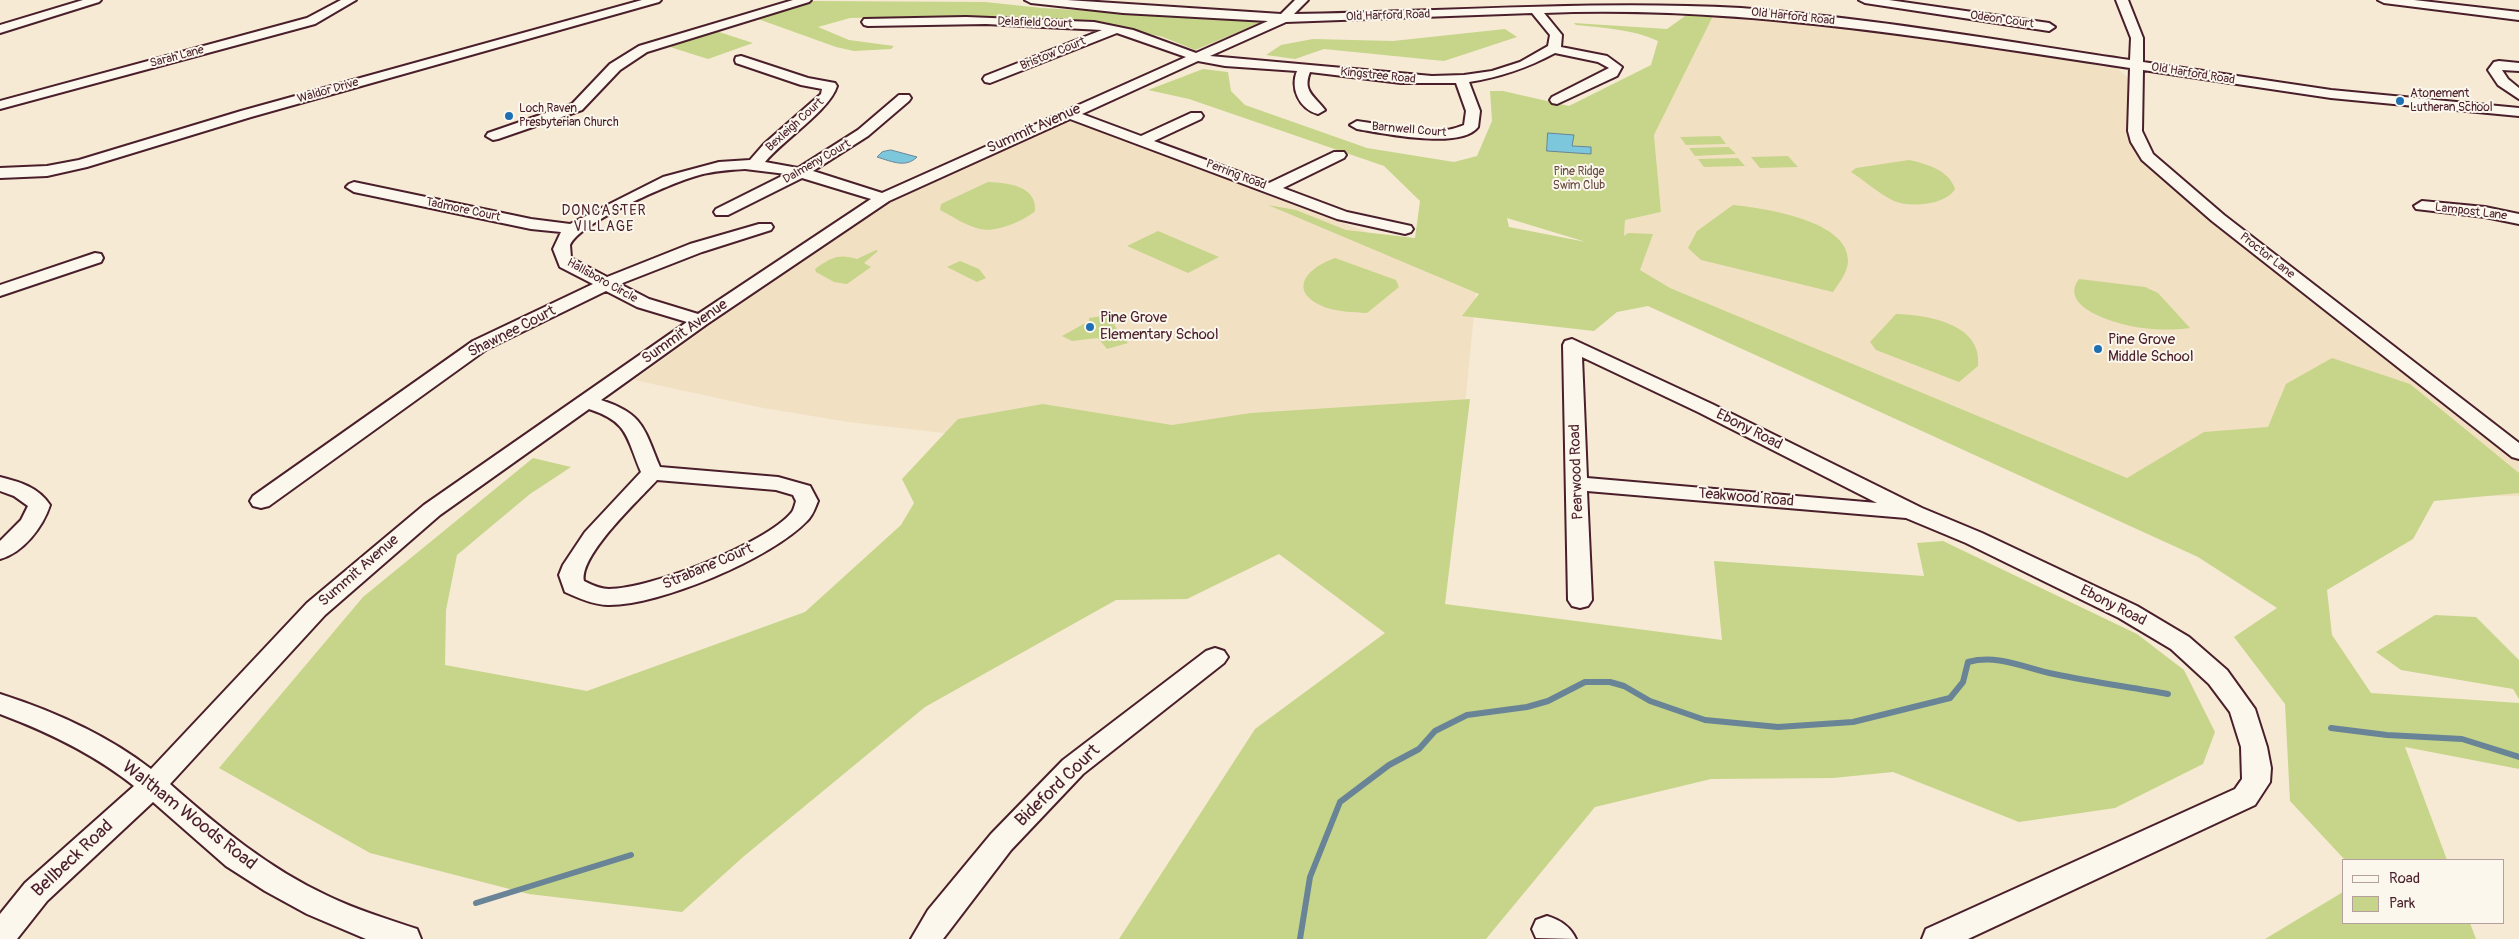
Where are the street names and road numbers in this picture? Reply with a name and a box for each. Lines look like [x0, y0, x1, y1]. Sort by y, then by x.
street label: Old Harford Road [1750, 5, 1836, 29]
street label: Old Harford Road [1346, 7, 1430, 25]
street label: Odeon Court [1969, 8, 2035, 32]
street label: Delafield Court [997, 14, 1073, 32]
street label: Bristow Court [1018, 34, 1088, 74]
street label: Sarah Lane [148, 43, 206, 71]
street label: Old Harford Road [2150, 60, 2236, 88]
street label: Kingstree Road [1340, 65, 1416, 87]
street label: Waldor Drive [296, 75, 360, 107]
street label: Bexleigh Court [763, 95, 827, 155]
street label: Summit Avenue [984, 100, 1084, 158]
street label: Barnwell Court [1371, 120, 1447, 140]
street label: Dalmeny Court [781, 137, 853, 187]
street label: Perring Road [1204, 157, 1268, 193]
street label: Tadmore Court [424, 195, 502, 225]
street label: Lampost Lane [2434, 200, 2508, 224]
street label: Proctor Lane [2237, 230, 2297, 282]
street label: Hallsboro Circle [564, 256, 640, 306]
street label: Summit Avenue [639, 296, 731, 368]
street label: Shawnee Court [465, 302, 559, 362]
street label: Ebony Road [1713, 406, 1785, 454]
street label: Pearwood Road [1566, 424, 1588, 520]
street label: Teakwood Road [1697, 485, 1795, 511]
street label: Summit Avenue [315, 531, 403, 611]
street label: Strabane Court [660, 540, 756, 594]
street label: Ebony Road [2077, 582, 2149, 630]
street label: Bideford Court [1011, 740, 1105, 832]
street label: Waltham Woods Road [117, 757, 261, 875]
street label: Bellbeck Road [28, 816, 118, 902]

